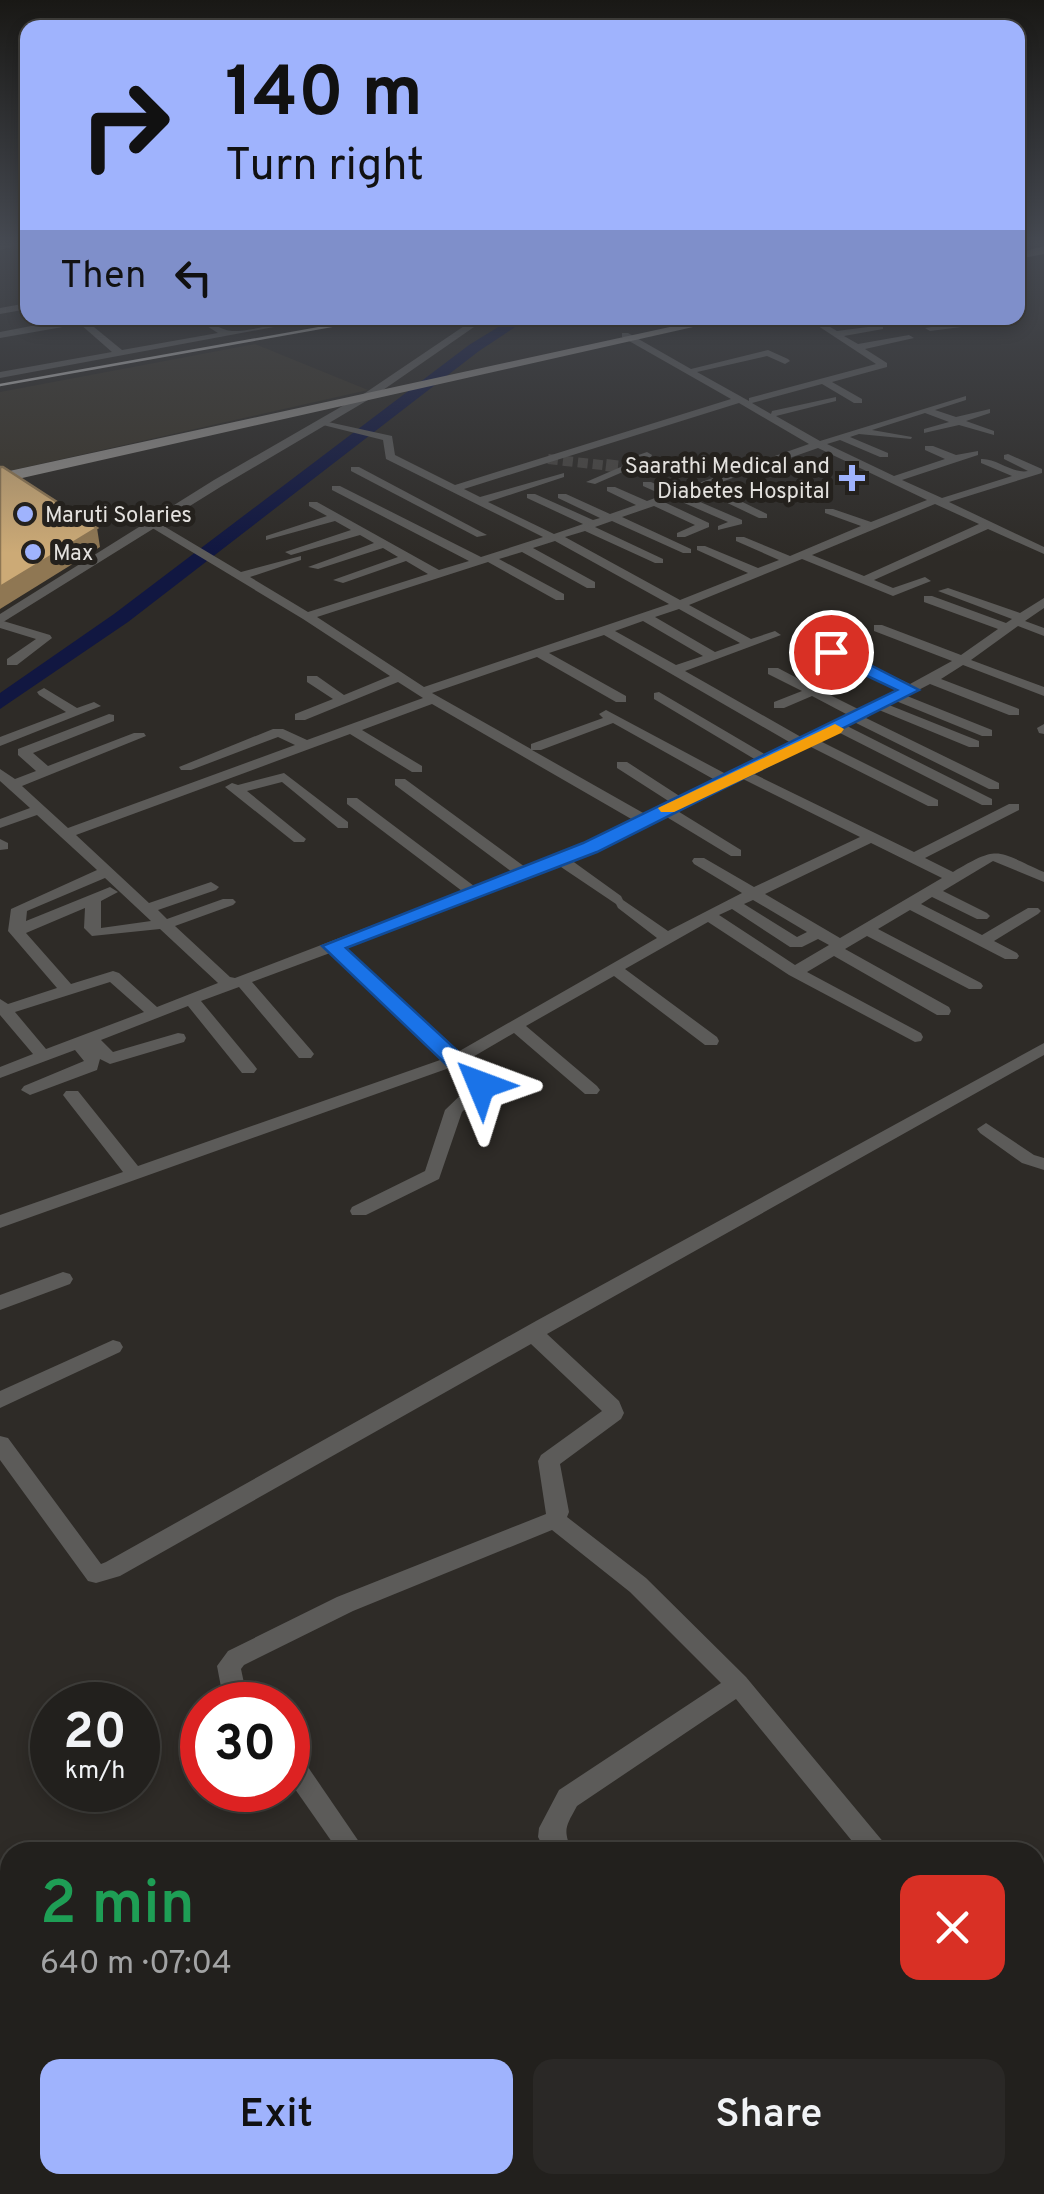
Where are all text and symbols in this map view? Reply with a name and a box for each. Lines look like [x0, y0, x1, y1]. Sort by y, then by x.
text: 140 m [225, 52, 423, 141]
icon: right [60, 60, 190, 190]
text: Turn right [225, 139, 424, 196]
icon: left [166, 250, 221, 305]
text: Then [60, 253, 146, 302]
place label: Saarathi Medical and Diabetes Hospital [625, 454, 830, 506]
marker: Saarathi Medical and Diabetes Hospital [839, 465, 865, 491]
marker: Maruti Solaries [14, 503, 36, 525]
place label: Maruti Solaries [45, 503, 192, 530]
marker: Max [22, 541, 44, 563]
place label: Max [53, 541, 93, 568]
pin [789, 610, 874, 695]
icon: arrive [804, 625, 859, 680]
position arrow [429, 1033, 533, 1137]
speed limit sign: 30 [180, 1682, 310, 1812]
text: 20 [63, 1703, 127, 1766]
text: km/h [65, 1756, 125, 1788]
text: 2 min [40, 1869, 195, 1945]
button: close [900, 1875, 1005, 1980]
text: 640 m · 07:04 [40, 1945, 232, 1985]
button: Exit [40, 2059, 513, 2174]
button: Share [533, 2059, 1005, 2174]

